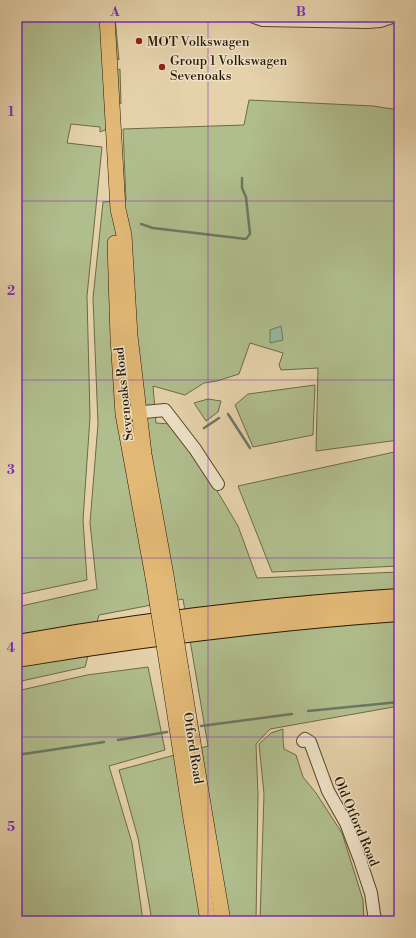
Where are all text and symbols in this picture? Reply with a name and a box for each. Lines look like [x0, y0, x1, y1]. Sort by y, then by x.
text: A [109, 4, 120, 20]
text: B [296, 4, 306, 20]
place label: MOT Volkswagen [147, 34, 250, 50]
marker: MOT Volkswagen [134, 36, 144, 46]
place label: Group 1 Volkswagen Sevenoaks [170, 53, 288, 84]
marker: Group 1 Volkswagen Sevenoaks [157, 62, 167, 72]
text: 1 [8, 104, 15, 120]
text: 2 [7, 283, 15, 299]
street label: Sevenoaks Road [111, 346, 137, 442]
text: 3 [7, 462, 15, 478]
text: 4 [7, 640, 16, 656]
street label: Otford Road [179, 711, 207, 786]
street label: Old Otford Road [330, 774, 382, 869]
text: 5 [7, 819, 15, 835]

